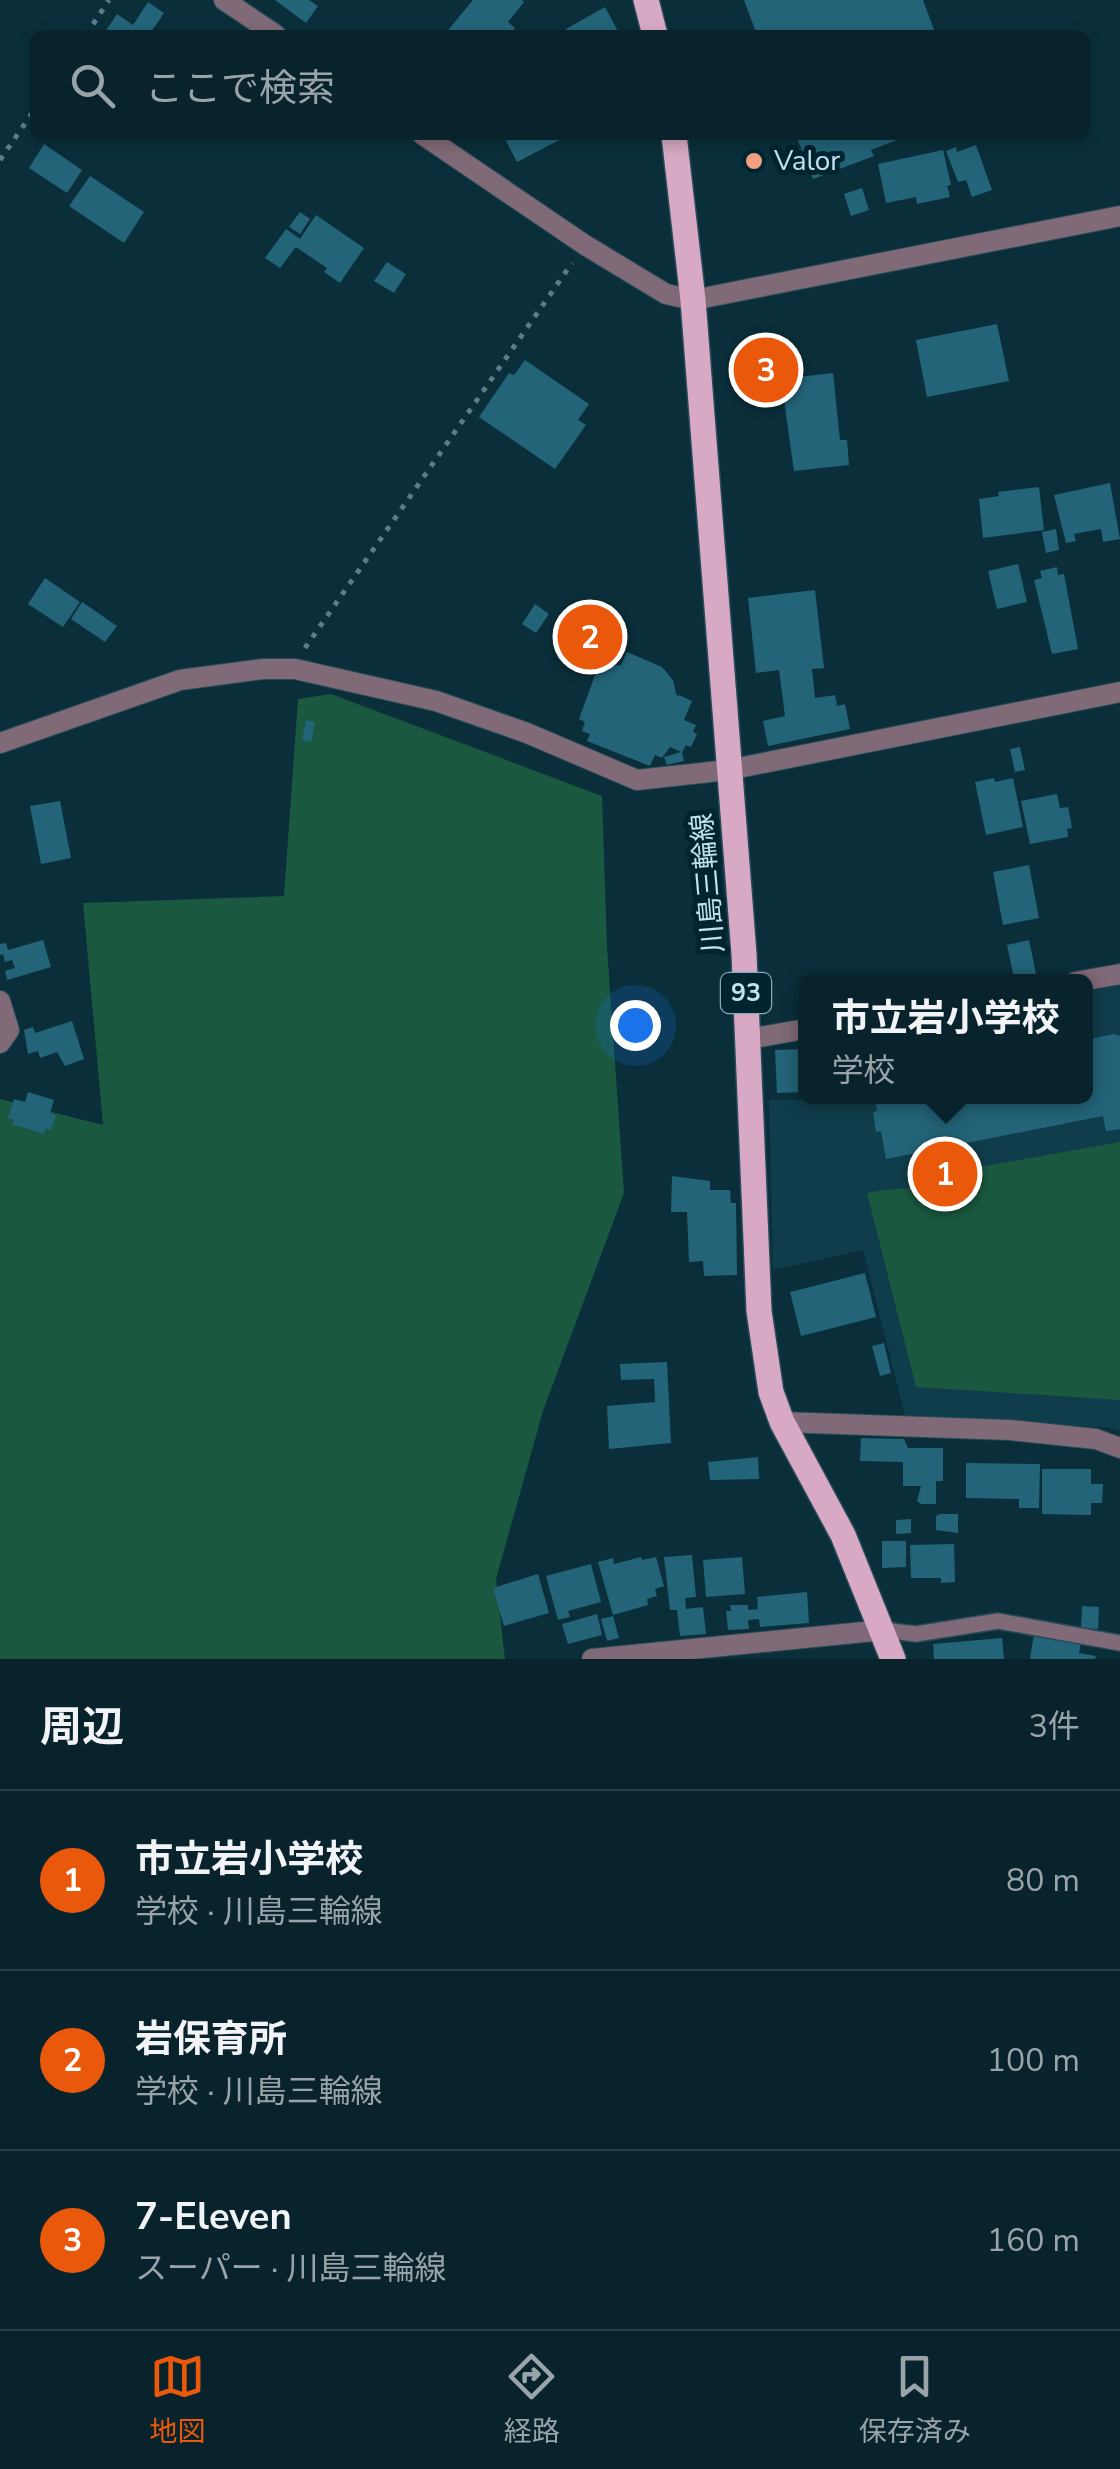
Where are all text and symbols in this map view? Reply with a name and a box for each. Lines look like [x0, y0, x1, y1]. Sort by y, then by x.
search box [30, 30, 1090, 140]
icon: search [65, 58, 120, 113]
text: ここで検索 [145, 63, 335, 114]
place label: Valor [773, 142, 840, 180]
marker: Valor [743, 150, 765, 172]
pin: 3 [734, 332, 798, 408]
pin: 2 [558, 600, 622, 674]
street label: 川島三輪線 [683, 812, 733, 954]
road number: 93 [721, 973, 771, 1013]
popup [798, 974, 1093, 1104]
text: 市立岩小学校 [831, 993, 1060, 1044]
your location [610, 1000, 661, 1051]
text: 学校 [831, 1049, 896, 1092]
pin: 1 [912, 1136, 978, 1212]
text: 周辺 [40, 1699, 124, 1756]
text: 3件 [1029, 1705, 1080, 1748]
text: 市立岩小学校 [135, 1834, 363, 1885]
text: 1 [63, 1859, 82, 1902]
text: 80 m [1006, 1859, 1080, 1902]
text: 学校 · 川島三輪線 [135, 1890, 383, 1933]
text: 岩保育所 [135, 2014, 287, 2065]
text: 2 [63, 2039, 82, 2082]
text: 100 m [987, 2039, 1080, 2082]
text: 学校 · 川島三輪線 [135, 2070, 383, 2113]
text: 7-Eleven [135, 2191, 292, 2242]
text: 3 [63, 2219, 82, 2262]
text: 160 m [987, 2219, 1080, 2262]
text: スーパー · 川島三輪線 [135, 2247, 446, 2290]
tab: 地図 [149, 2349, 205, 2451]
tab: 経路 [504, 2349, 560, 2451]
tab: 保存済み [859, 2349, 971, 2451]

